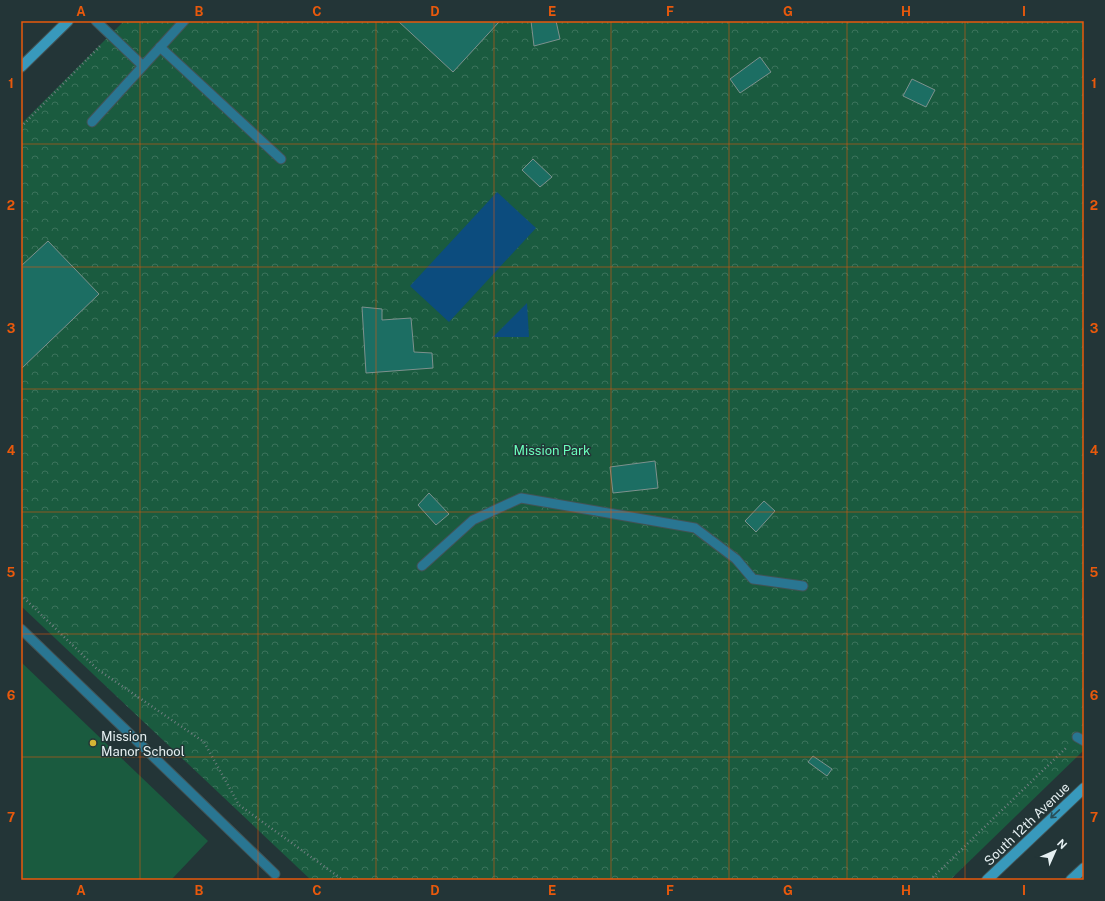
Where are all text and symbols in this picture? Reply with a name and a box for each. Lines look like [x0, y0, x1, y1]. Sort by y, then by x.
text: A [76, 4, 86, 19]
text: B [195, 4, 204, 19]
text: C [312, 4, 322, 19]
text: D [430, 4, 440, 19]
text: E [548, 4, 556, 19]
text: F [666, 4, 674, 19]
text: G [783, 4, 793, 19]
text: H [901, 4, 911, 19]
text: I [1022, 4, 1026, 19]
text: 1 [8, 76, 14, 91]
text: 1 [1091, 76, 1097, 91]
text: 2 [7, 198, 15, 213]
text: 2 [1090, 198, 1098, 213]
text: 3 [7, 321, 16, 336]
text: 3 [1090, 321, 1099, 336]
text: 4 [7, 443, 16, 458]
park label: Mission Park [514, 443, 590, 458]
text: 4 [1090, 443, 1099, 458]
text: 5 [7, 565, 16, 580]
text: 5 [1090, 565, 1099, 580]
text: 6 [7, 688, 16, 703]
text: 6 [1090, 688, 1099, 703]
place label: Mission Manor School [101, 729, 185, 759]
marker: Mission Manor School [88, 738, 98, 748]
street label: South 12th Avenue [981, 779, 1073, 869]
one-way arrow [1050, 809, 1060, 819]
text: 7 [7, 810, 15, 825]
text: 7 [1090, 810, 1098, 825]
north arrow [1035, 831, 1075, 871]
text: N [1055, 837, 1069, 851]
text: A [76, 883, 86, 898]
text: B [195, 883, 204, 898]
text: C [312, 883, 322, 898]
text: D [430, 883, 440, 898]
text: E [548, 883, 556, 898]
text: F [666, 883, 674, 898]
text: G [783, 883, 793, 898]
text: H [901, 883, 911, 898]
text: I [1022, 883, 1026, 898]

